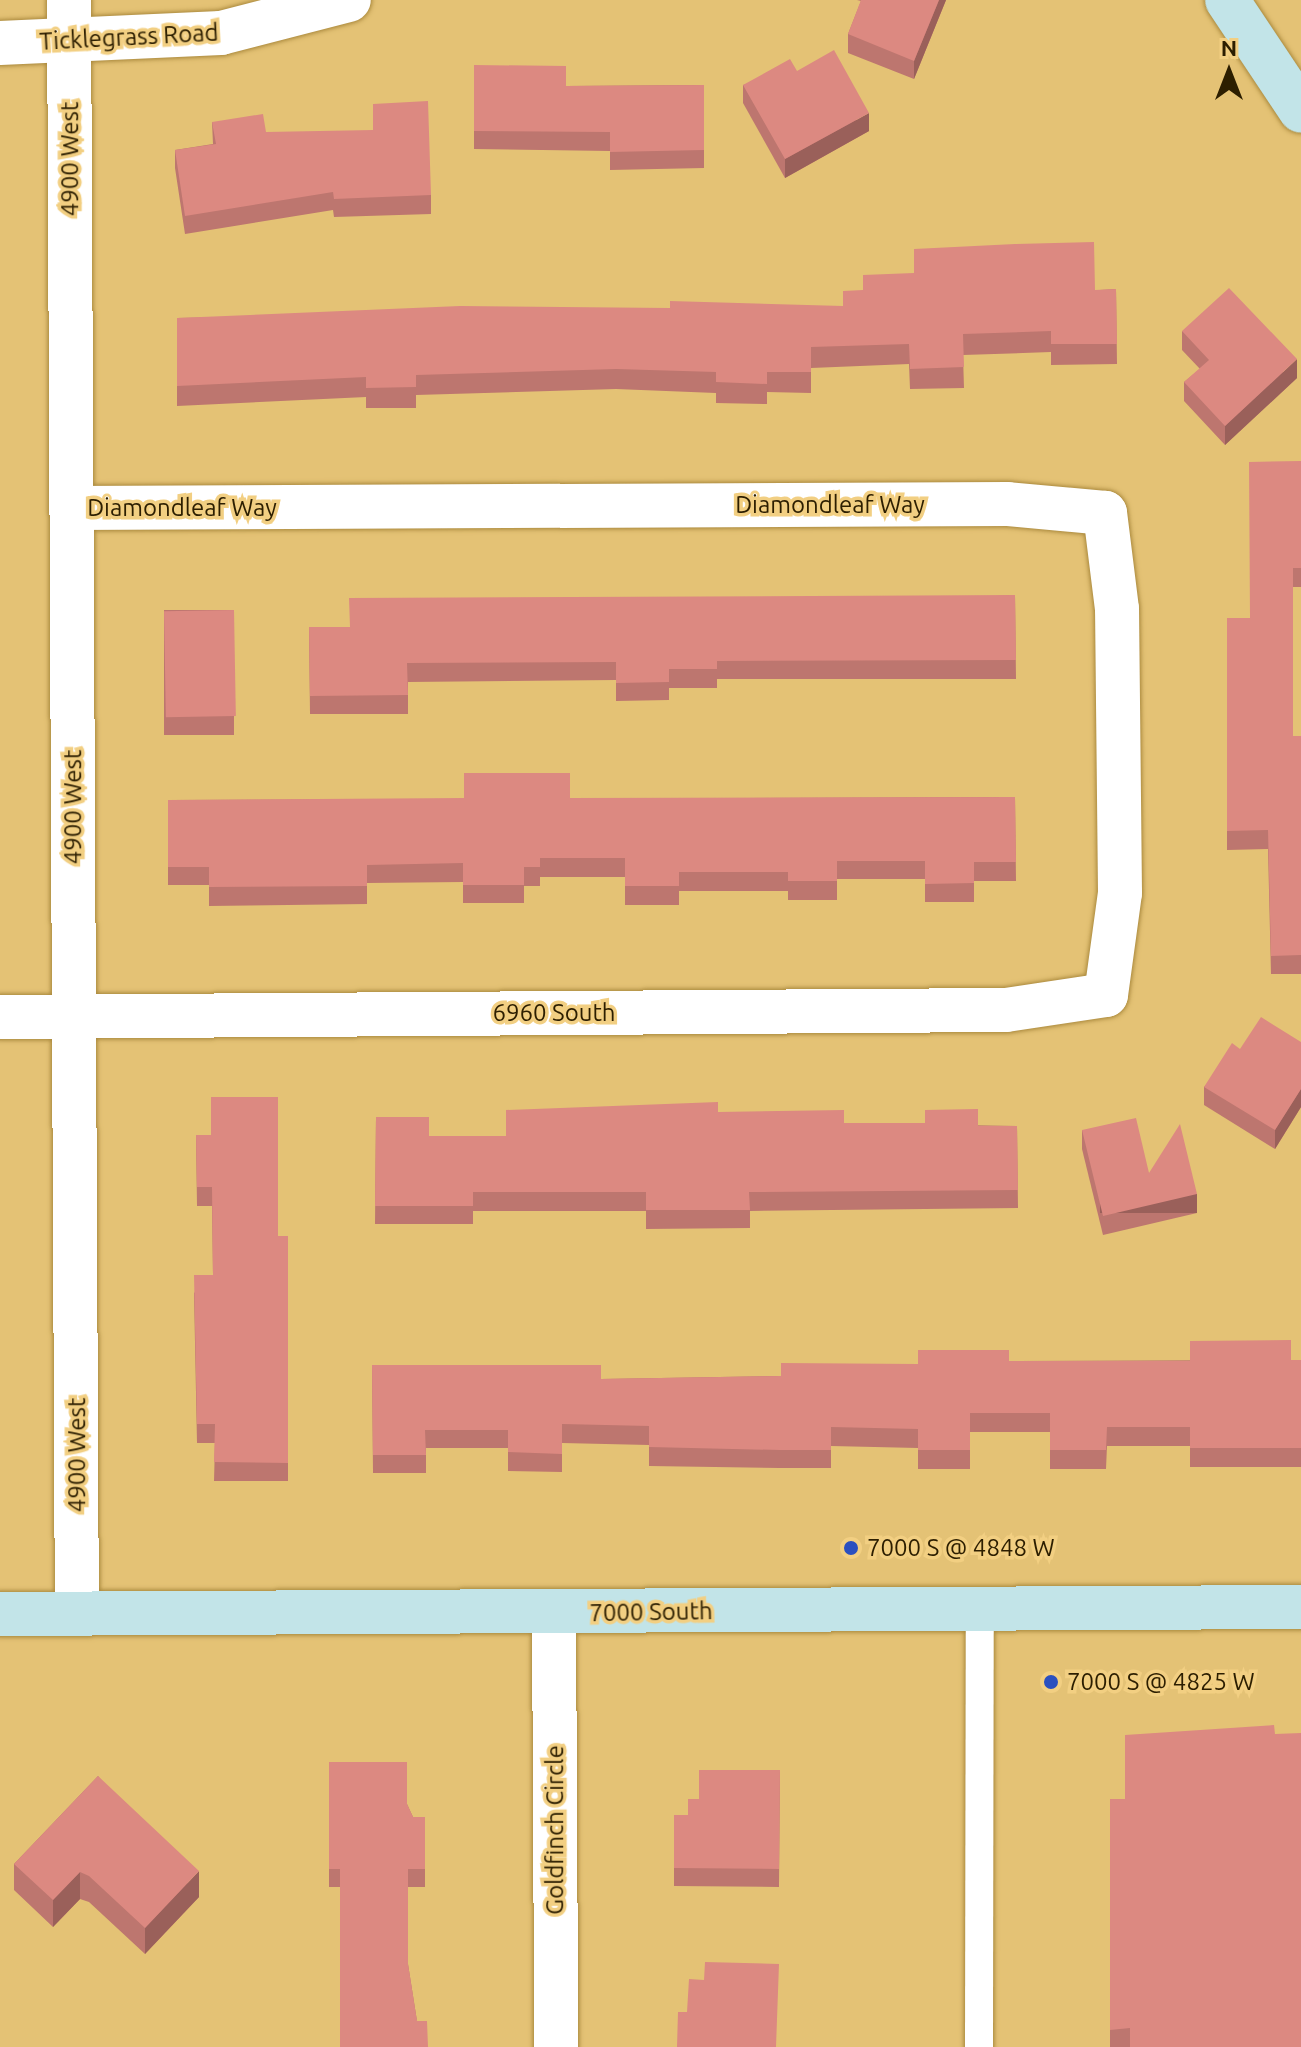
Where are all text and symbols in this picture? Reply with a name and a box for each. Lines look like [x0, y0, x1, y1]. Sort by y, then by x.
street label: Ticklegrass Road [39, 18, 219, 56]
north arrow [1189, 32, 1269, 112]
text: N [1221, 35, 1237, 60]
street label: 4900 West [56, 102, 84, 216]
street label: Diamondleaf Way [735, 491, 925, 519]
street label: Diamondleaf Way [87, 494, 277, 522]
street label: 4900 West [59, 750, 87, 864]
street label: 6960 South [492, 999, 616, 1027]
street label: 4900 West [63, 1398, 91, 1512]
place label: 7000 S @ 4848 W [867, 1534, 1055, 1562]
marker: 7000 S @ 4848 W [842, 1539, 860, 1557]
street label: 7000 South [589, 1597, 713, 1627]
place label: 7000 S @ 4825 W [1067, 1668, 1255, 1696]
marker: 7000 S @ 4825 W [1042, 1673, 1060, 1691]
street label: Goldfinch Circle [541, 1745, 569, 1915]

